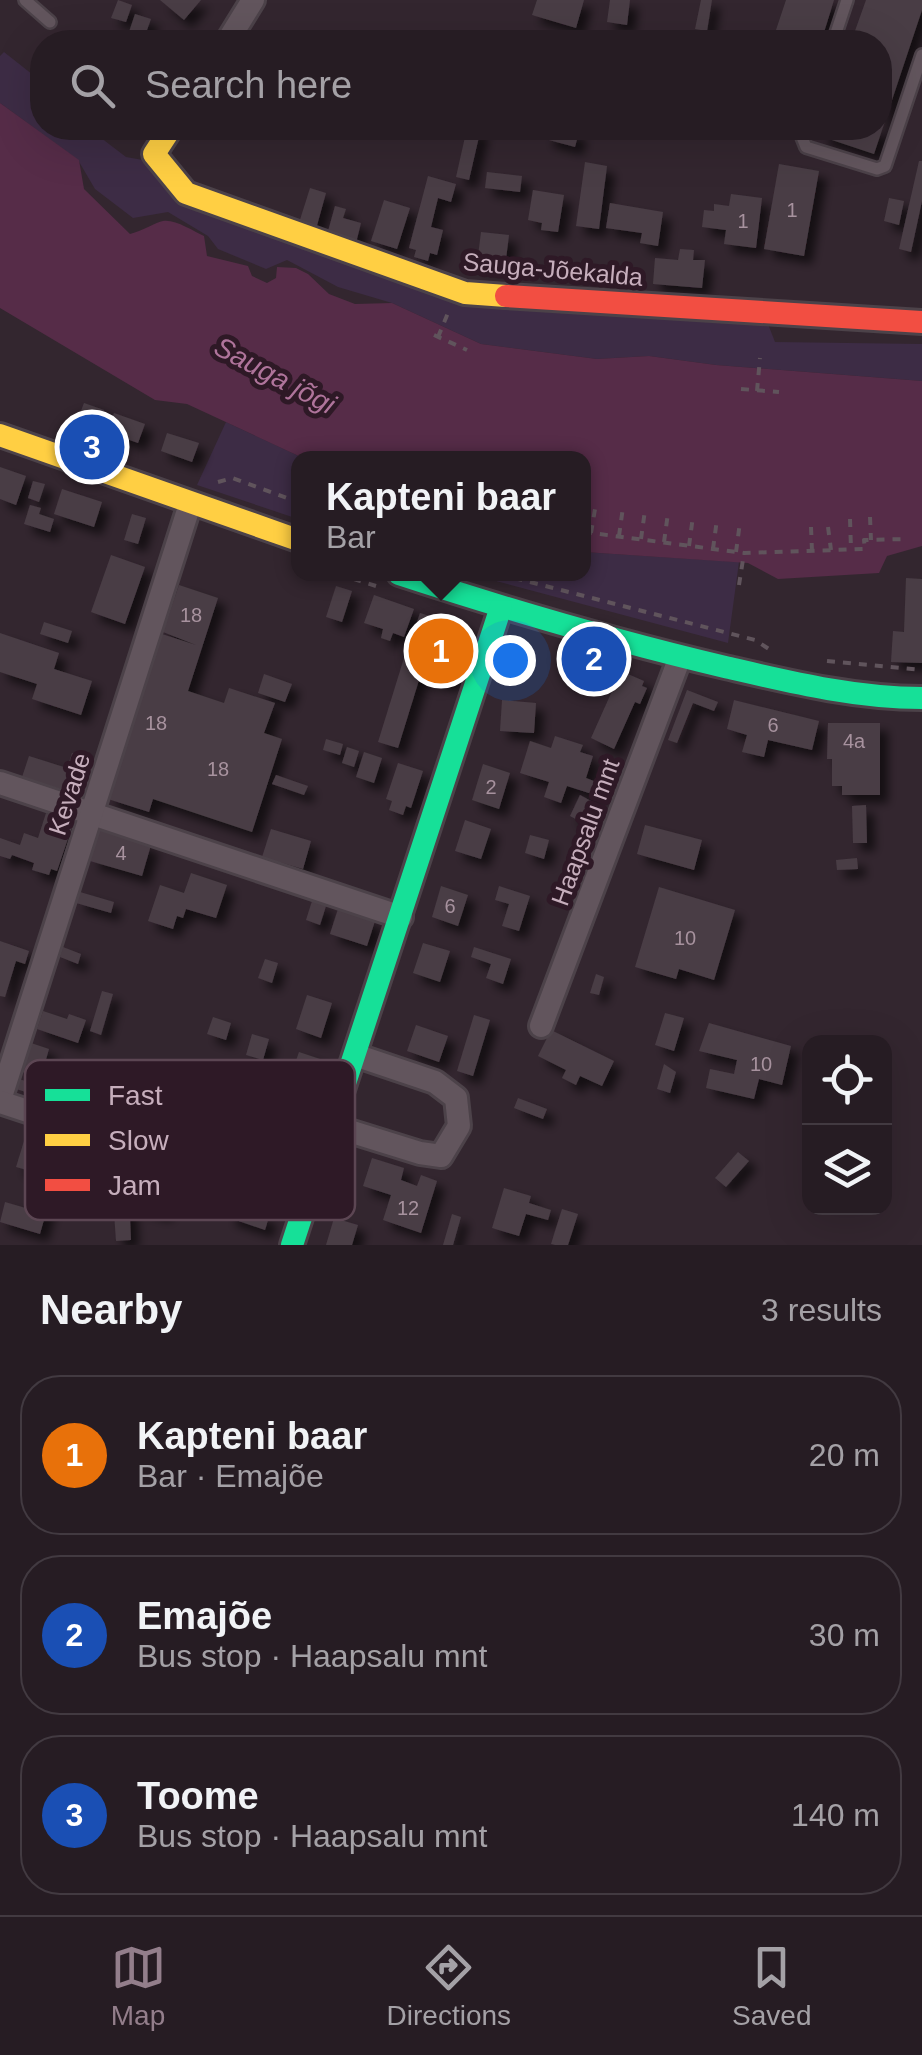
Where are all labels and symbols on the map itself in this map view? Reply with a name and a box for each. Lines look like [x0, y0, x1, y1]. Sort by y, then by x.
house number: 1 [786, 199, 798, 221]
house number: 1 [737, 210, 749, 232]
street label: Sauga-Jõekalda [462, 247, 644, 291]
water label: Sauga jõgi [209, 331, 341, 421]
pin: 3 [59, 410, 124, 484]
house number: 18 [180, 604, 202, 626]
pin: 1 [408, 614, 474, 688]
pin: 2 [562, 622, 626, 696]
your location [485, 635, 536, 686]
house number: 18 [145, 712, 167, 734]
house number: 6 [767, 714, 779, 736]
house number: 4a [843, 730, 866, 752]
street label: Kevade [43, 749, 95, 839]
street label: Haapsalu mnt [545, 755, 625, 909]
house number: 18 [207, 758, 229, 780]
house number: 2 [485, 776, 497, 798]
house number: 4 [115, 842, 127, 864]
house number: 6 [444, 895, 456, 917]
house number: 10 [674, 927, 696, 949]
house number: 10 [750, 1053, 772, 1075]
legend [25, 1060, 355, 1220]
text: Fast [108, 1080, 163, 1111]
text: Slow [108, 1125, 169, 1156]
text: Jam [108, 1170, 161, 1201]
house number: 12 [397, 1197, 419, 1219]

